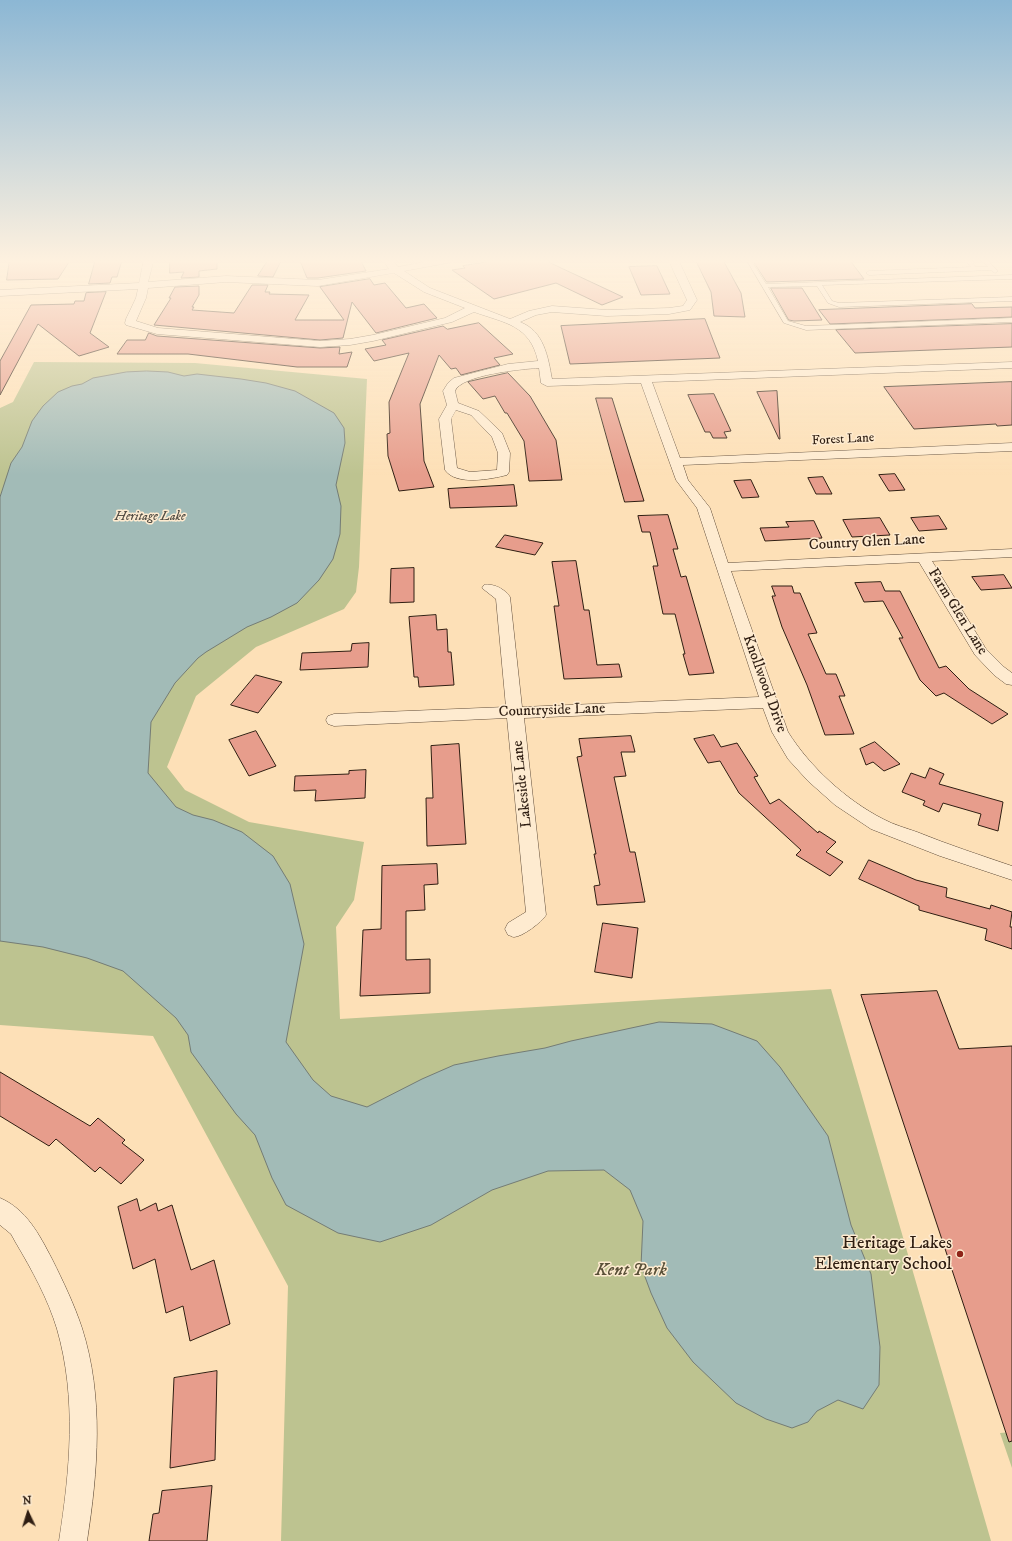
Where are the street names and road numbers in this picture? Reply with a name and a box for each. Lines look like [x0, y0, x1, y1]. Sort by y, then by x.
street label: Forest Lane [811, 431, 875, 449]
street label: Country Glen Lane [808, 531, 926, 555]
street label: Farm Glen Lane [923, 565, 991, 659]
street label: Knollwood Drive [738, 633, 790, 735]
street label: Countryside Lane [498, 700, 606, 722]
street label: Lakeside Lane [509, 739, 537, 829]

